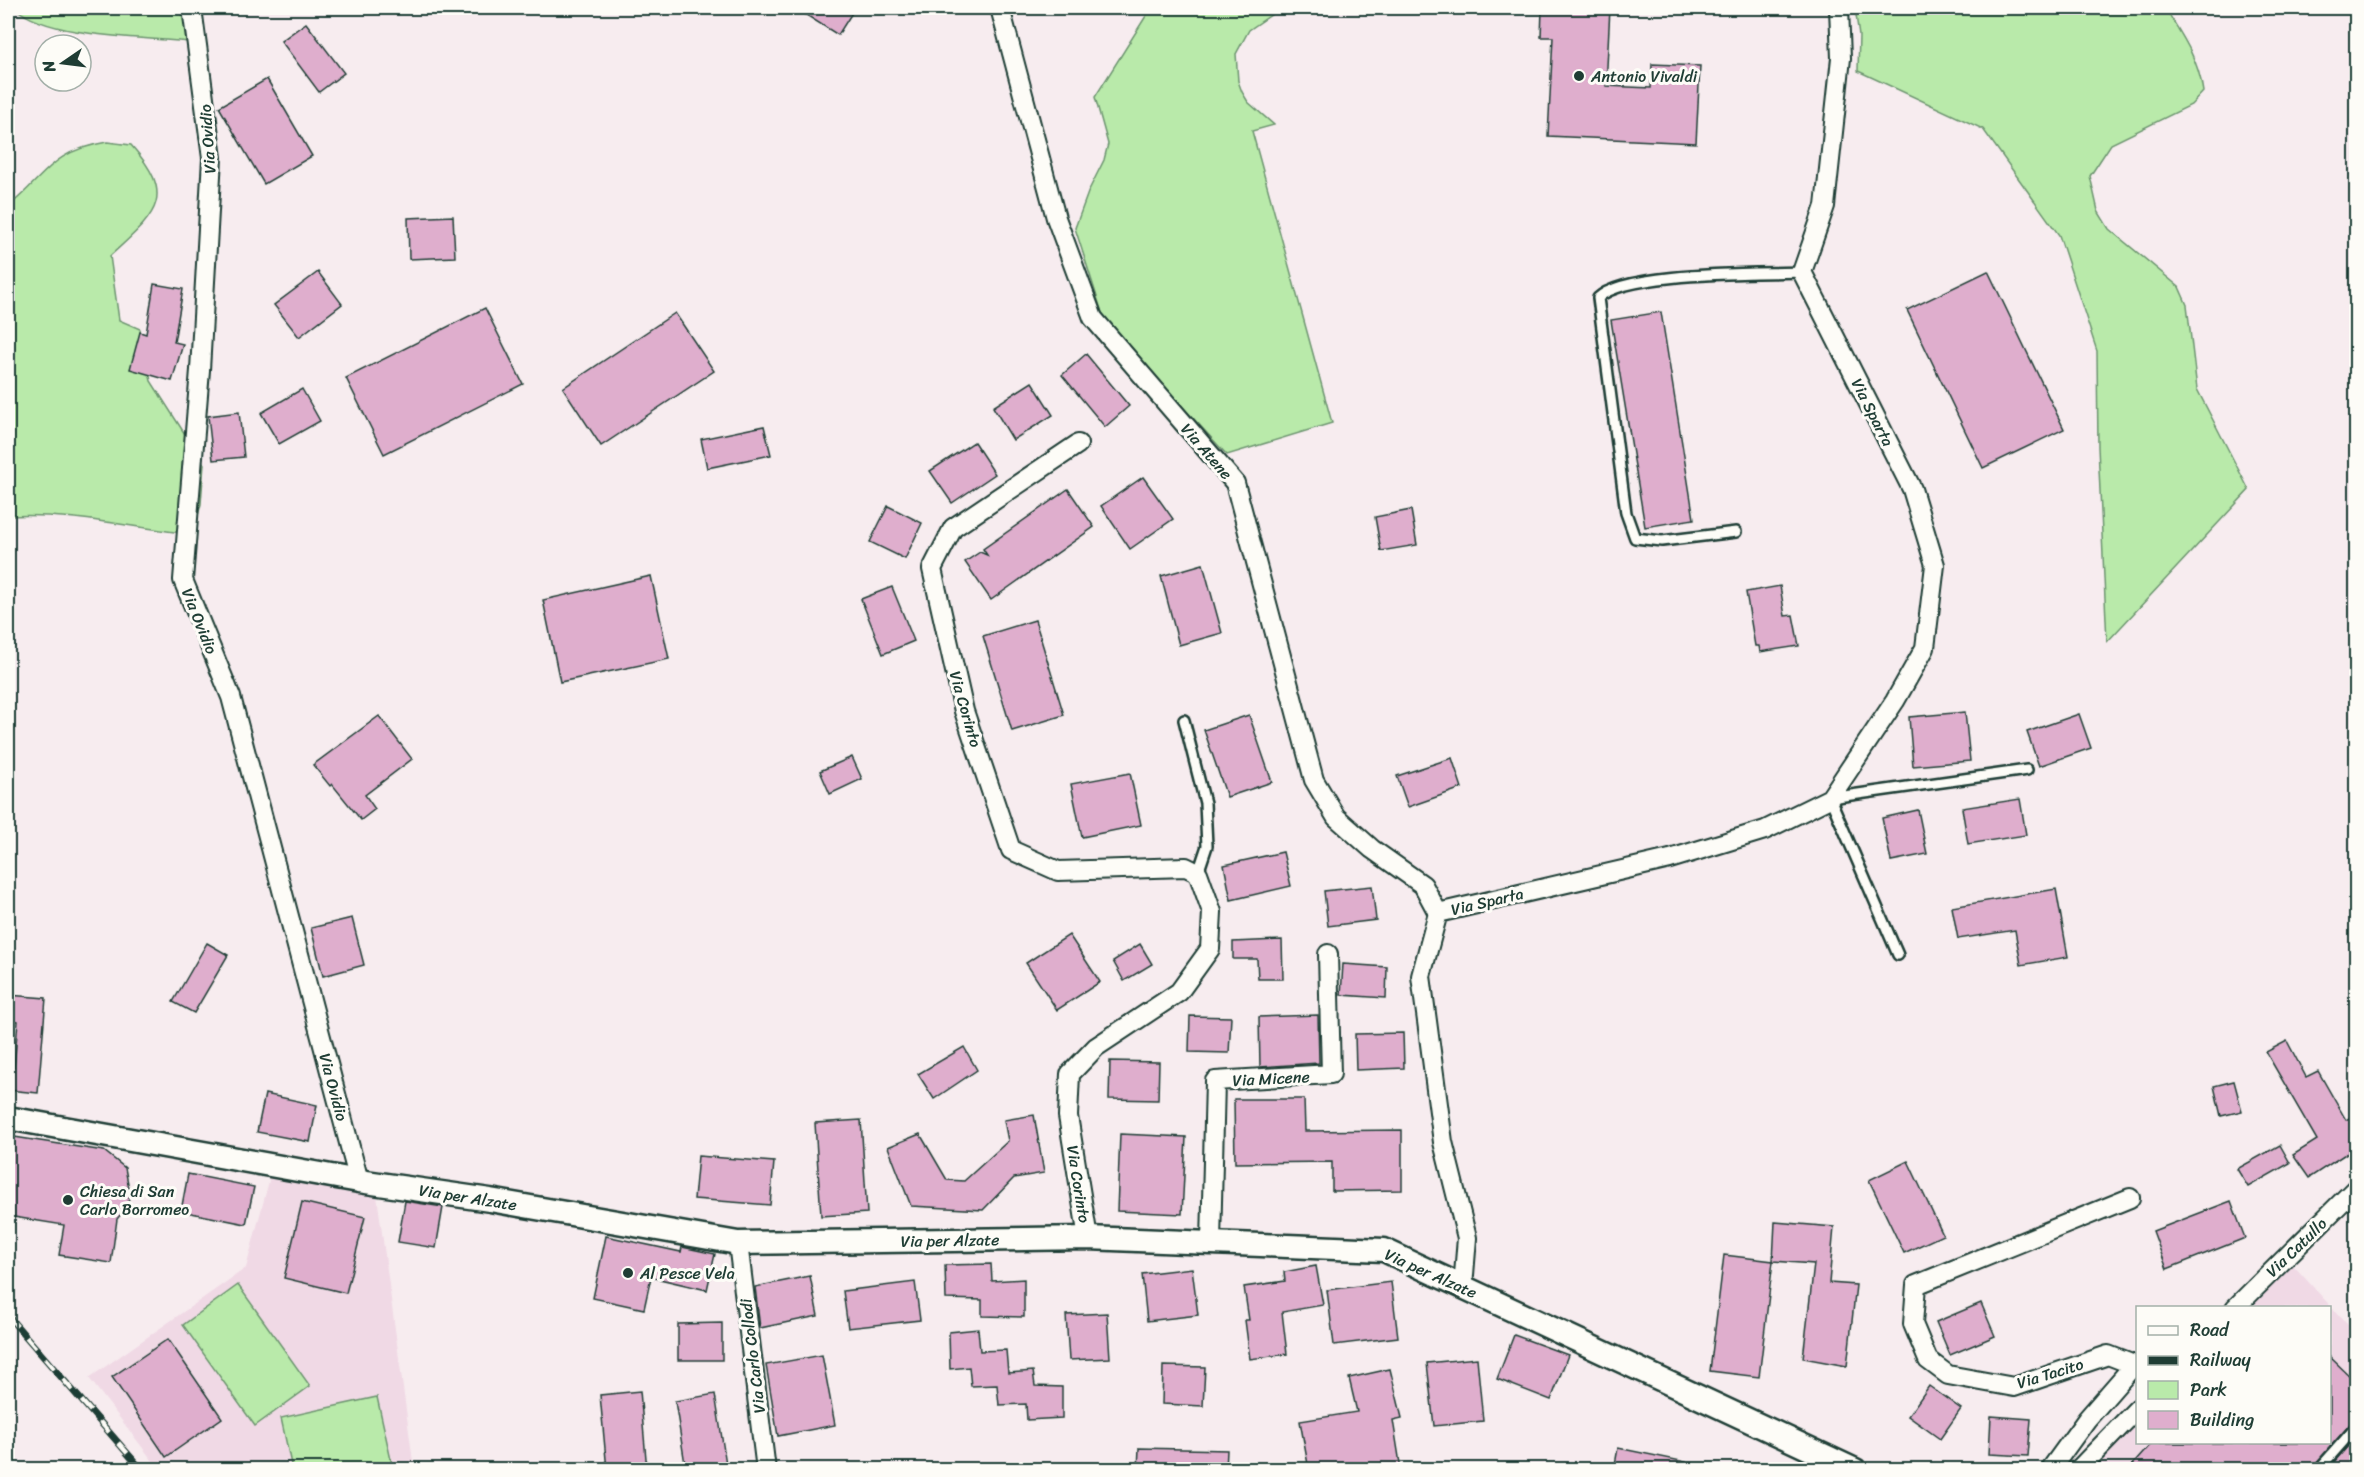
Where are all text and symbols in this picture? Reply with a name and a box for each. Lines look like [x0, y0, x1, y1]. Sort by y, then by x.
north arrow [33, 33, 93, 93]
text: N [33, 57, 65, 76]
place label: Antonio Vivaldi [1590, 62, 1698, 91]
marker: Antonio Vivaldi [1572, 69, 1586, 83]
street label: Via Ovidio [191, 103, 224, 175]
street label: Via Sparta [1843, 373, 1902, 452]
street label: Via Atene [1173, 416, 1240, 487]
street label: Via Ovidio [173, 584, 226, 659]
street label: Via Corinto [941, 668, 990, 751]
street label: Via Sparta [1448, 879, 1526, 924]
street label: Via Ovidio [311, 1050, 356, 1124]
street label: Via Micene [1232, 1062, 1310, 1095]
street label: Via Corinto [1058, 1143, 1099, 1225]
street label: Via per Alzate [417, 1175, 519, 1220]
place label: Chiesa di San Carlo Borromeo [80, 1177, 189, 1224]
marker: Chiesa di San Carlo Borromeo [61, 1193, 75, 1207]
street label: Via Catullo [2259, 1210, 2334, 1285]
street label: Via per Alzate [900, 1225, 1000, 1256]
street label: Via per Alzate [1380, 1240, 1482, 1307]
place label: Al Pesce Vela [639, 1259, 735, 1288]
marker: Al Pesce Vela [621, 1266, 635, 1280]
street label: Via Carlo Collodi [731, 1296, 774, 1415]
legend [2136, 1306, 2331, 1444]
text: Road [2190, 1314, 2230, 1346]
text: Railway [2190, 1344, 2252, 1376]
street label: Via Tacito [2013, 1350, 2087, 1397]
text: Park [2190, 1374, 2227, 1406]
text: Building [2190, 1404, 2254, 1436]

